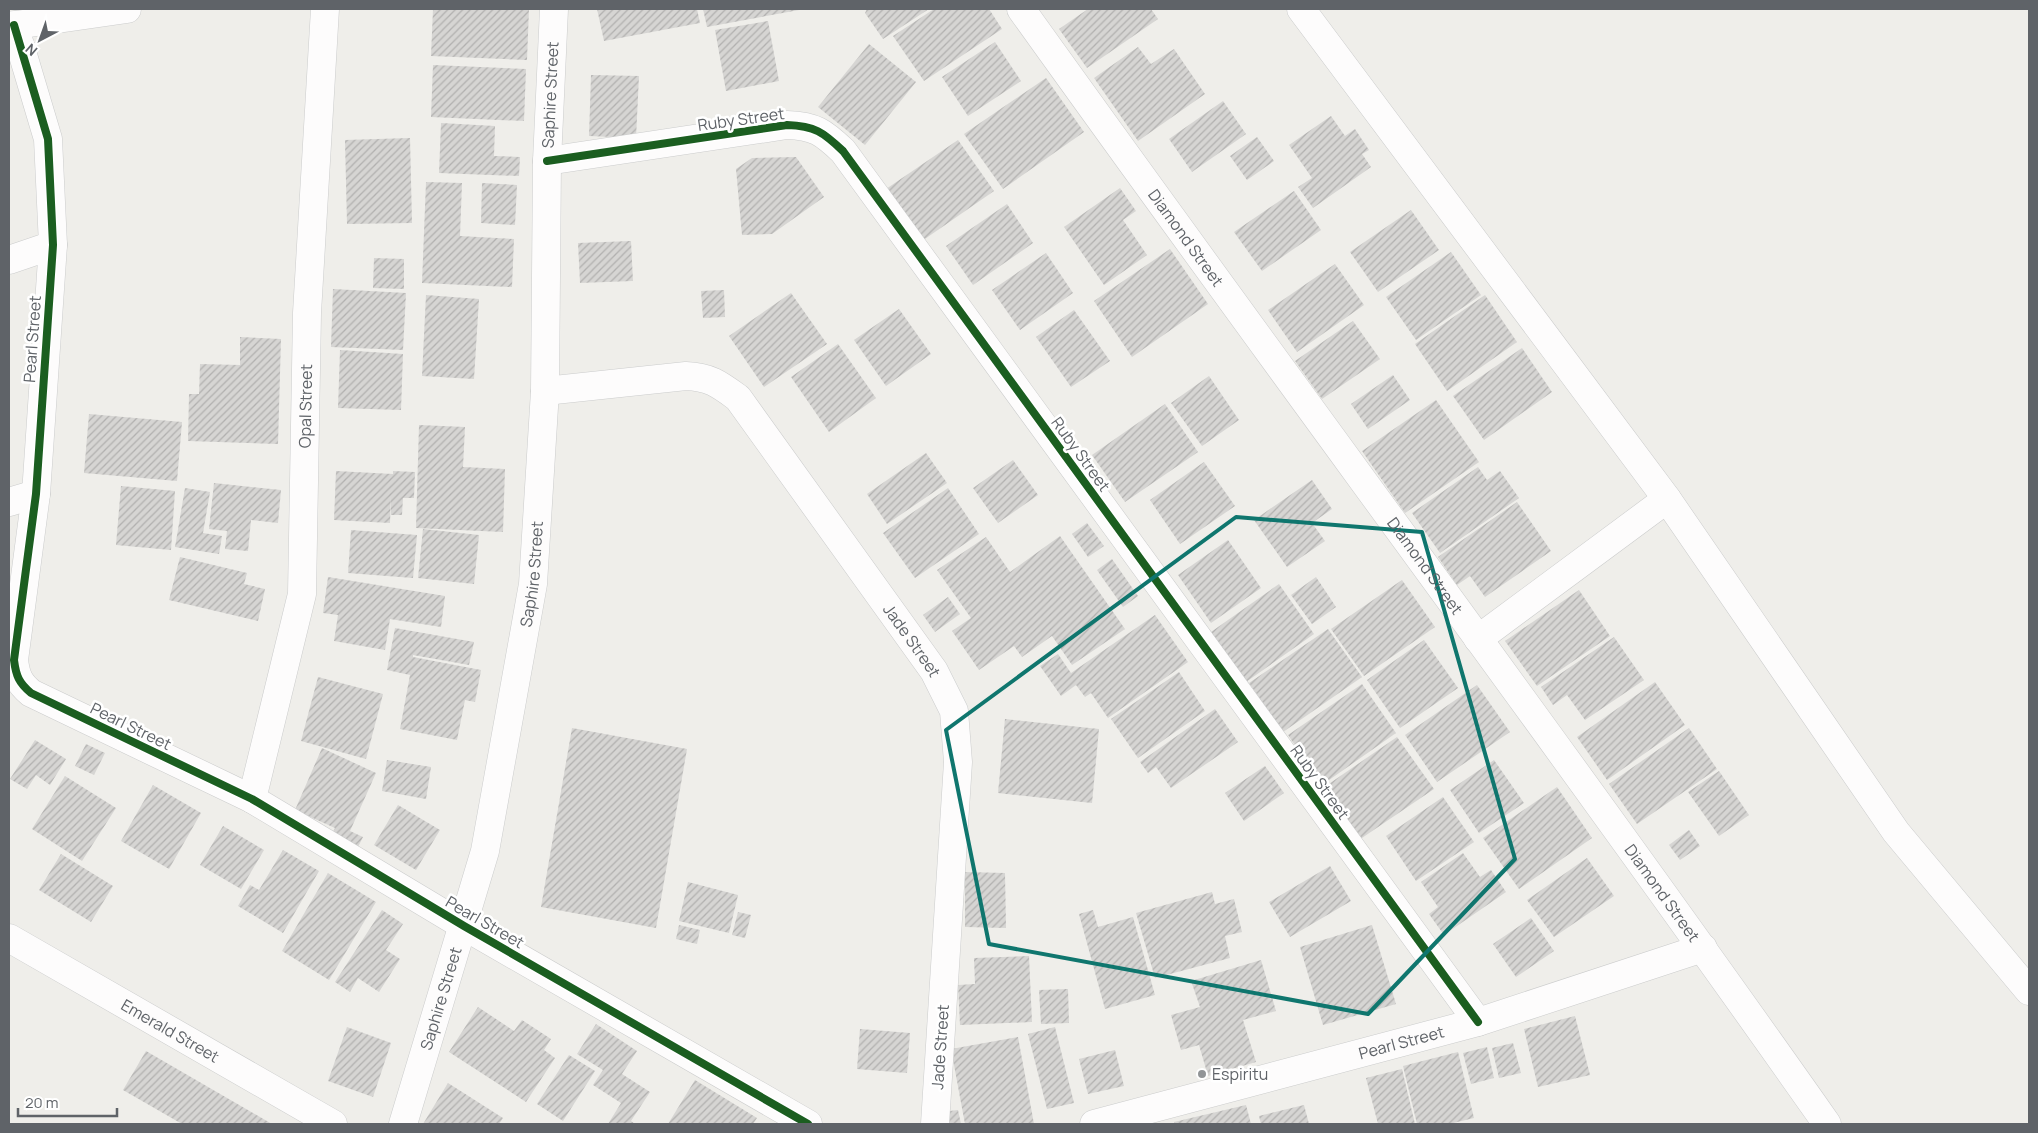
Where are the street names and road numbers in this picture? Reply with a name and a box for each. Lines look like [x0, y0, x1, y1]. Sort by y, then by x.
street label: Saphire Street [537, 41, 563, 149]
street label: Ruby Street [696, 102, 786, 136]
street label: Diamond Street [1143, 184, 1229, 291]
street label: Pearl Street [18, 295, 46, 383]
street label: Opal Street [294, 364, 317, 448]
street label: Ruby Street [1046, 412, 1116, 496]
street label: Diamond Street [1382, 513, 1468, 619]
street label: Saphire Street [514, 520, 548, 629]
street label: Jade Street [878, 599, 946, 681]
street label: Pearl Street [87, 697, 175, 755]
street label: Ruby Street [1285, 740, 1355, 824]
street label: Diamond Street [1620, 839, 1705, 946]
street label: Pearl Street [442, 891, 528, 953]
street label: Saphire Street [415, 944, 467, 1053]
street label: Emerald Street [117, 994, 223, 1067]
street label: Jade Street [926, 1004, 954, 1090]
street label: Pearl Street [1356, 1020, 1446, 1064]

